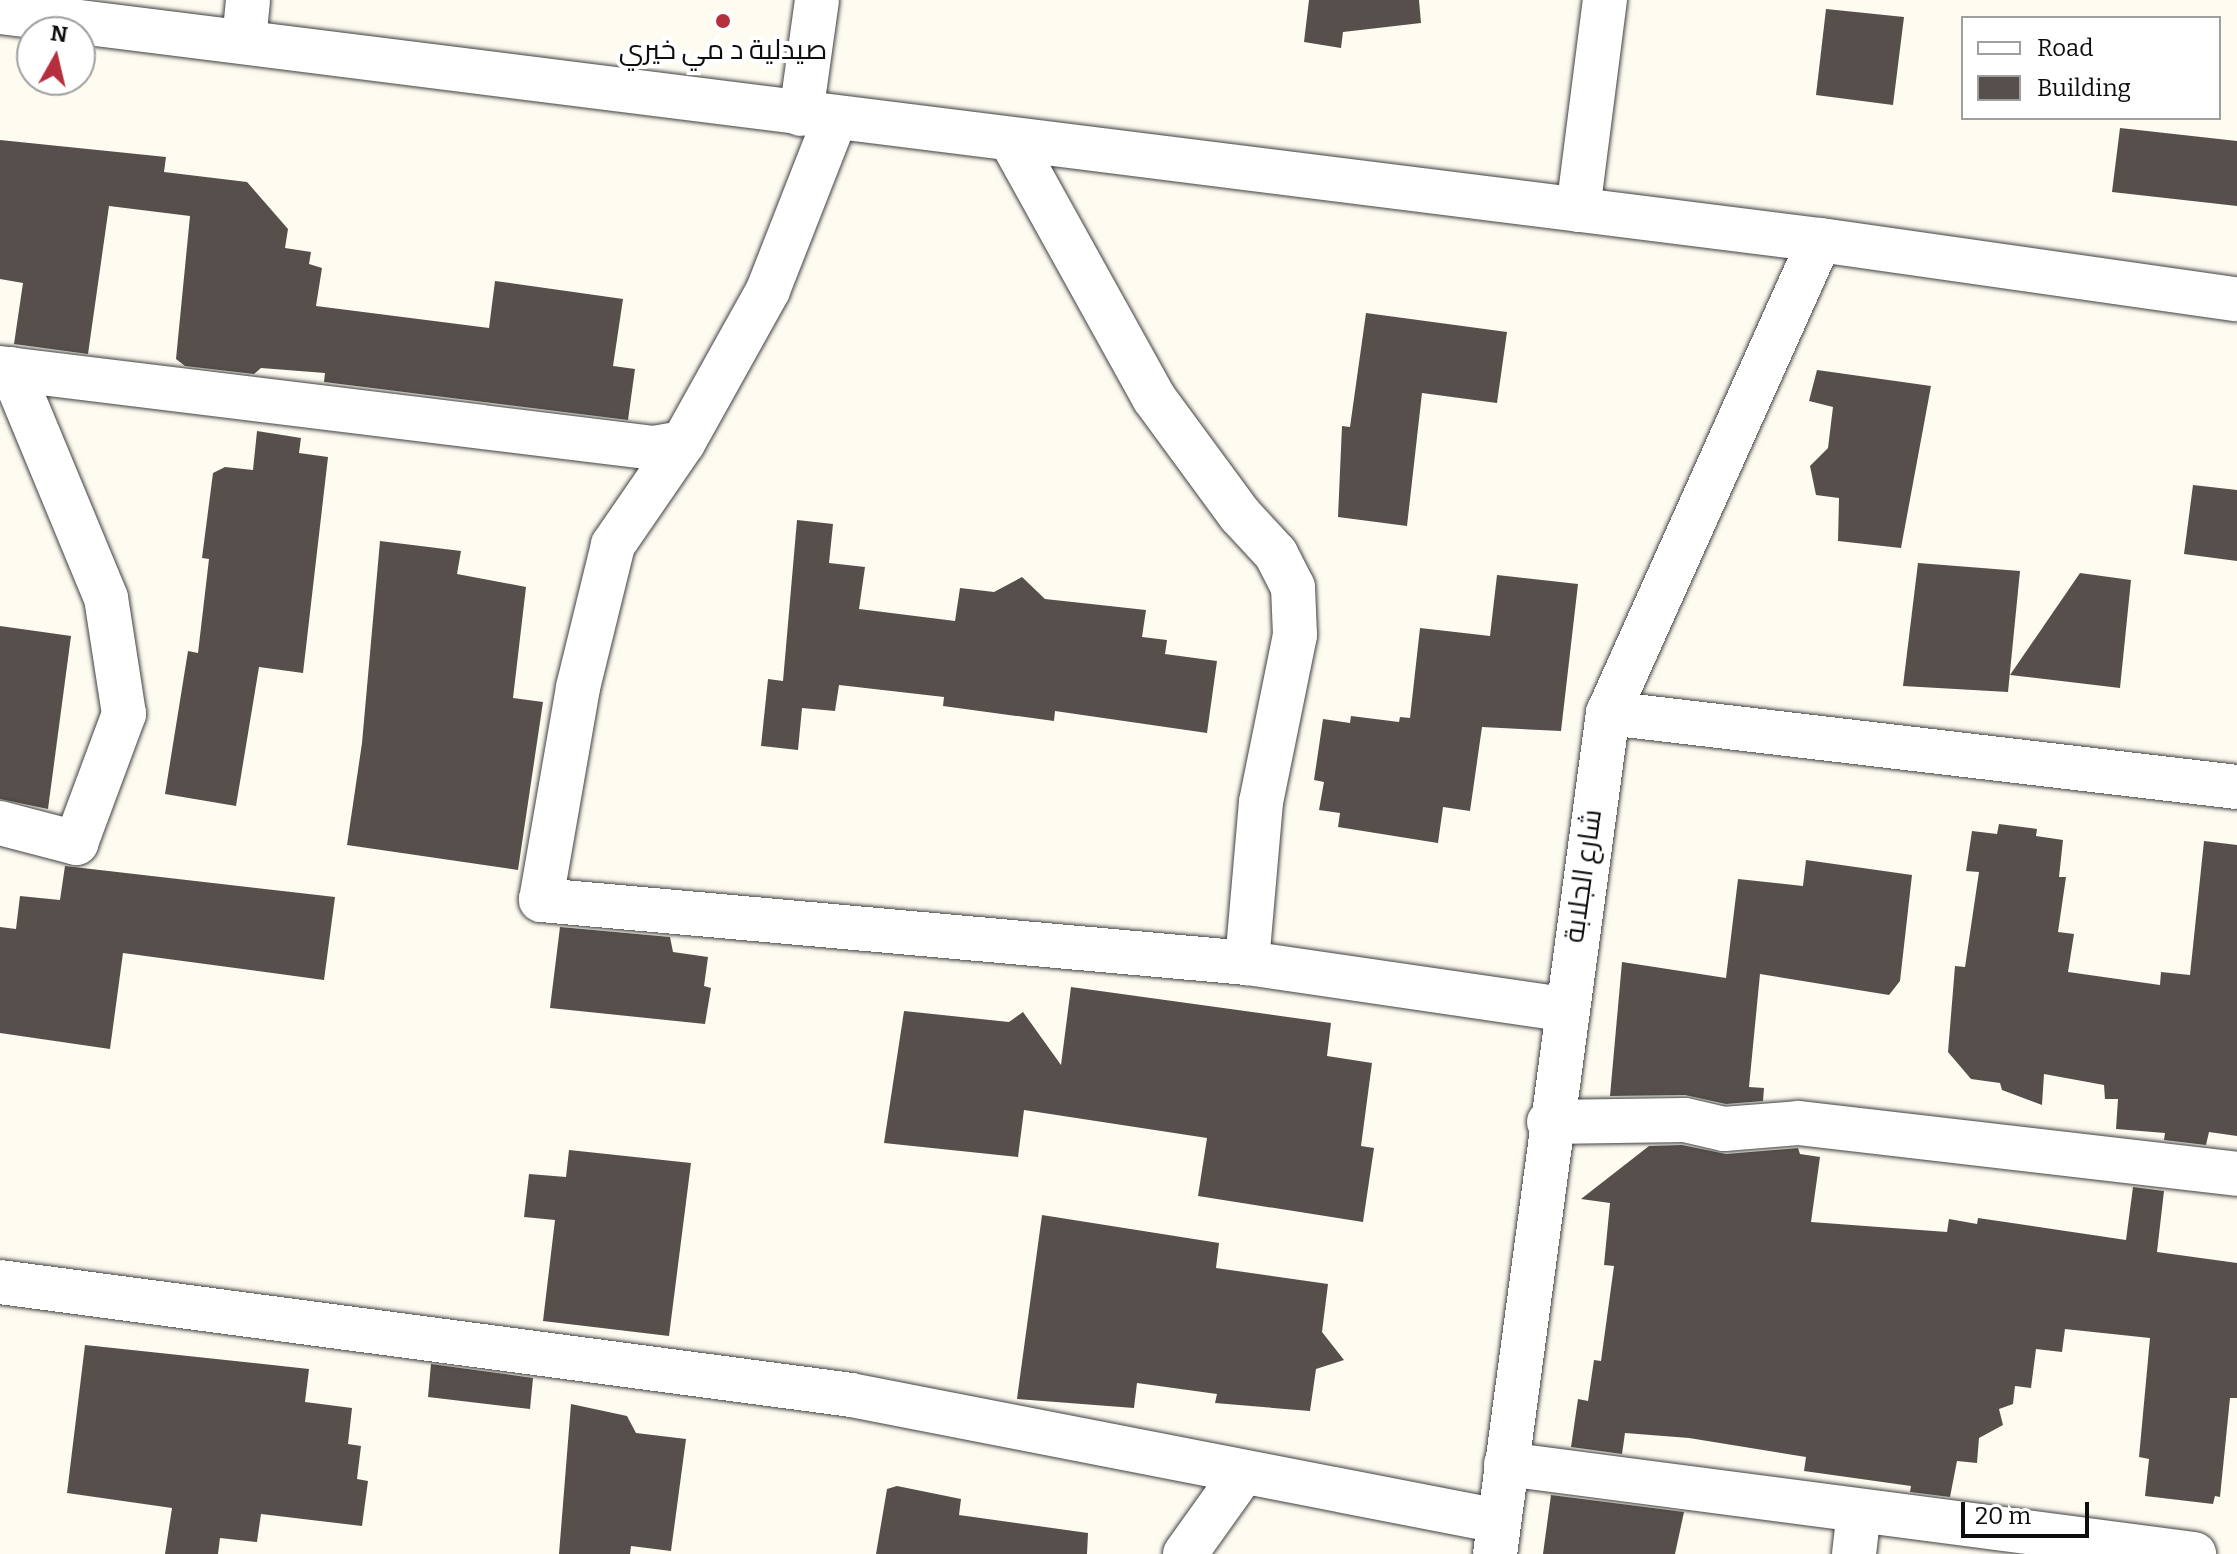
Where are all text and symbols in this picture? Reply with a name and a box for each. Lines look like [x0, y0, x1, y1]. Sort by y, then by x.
marker: صيدلية د مي خيري [714, 12, 732, 30]
north arrow [16, 16, 96, 96]
legend [1961, 16, 2221, 120]
text: N [49, 19, 69, 48]
place label: صيدلية د مي خيري [619, 33, 827, 67]
text: Road [2037, 34, 2093, 62]
text: Building [2037, 74, 2131, 102]
street label: شارع الجلابة [1557, 807, 1609, 945]
scale bar [1965, 1486, 2093, 1536]
text: 20 m [1975, 1502, 2031, 1530]

